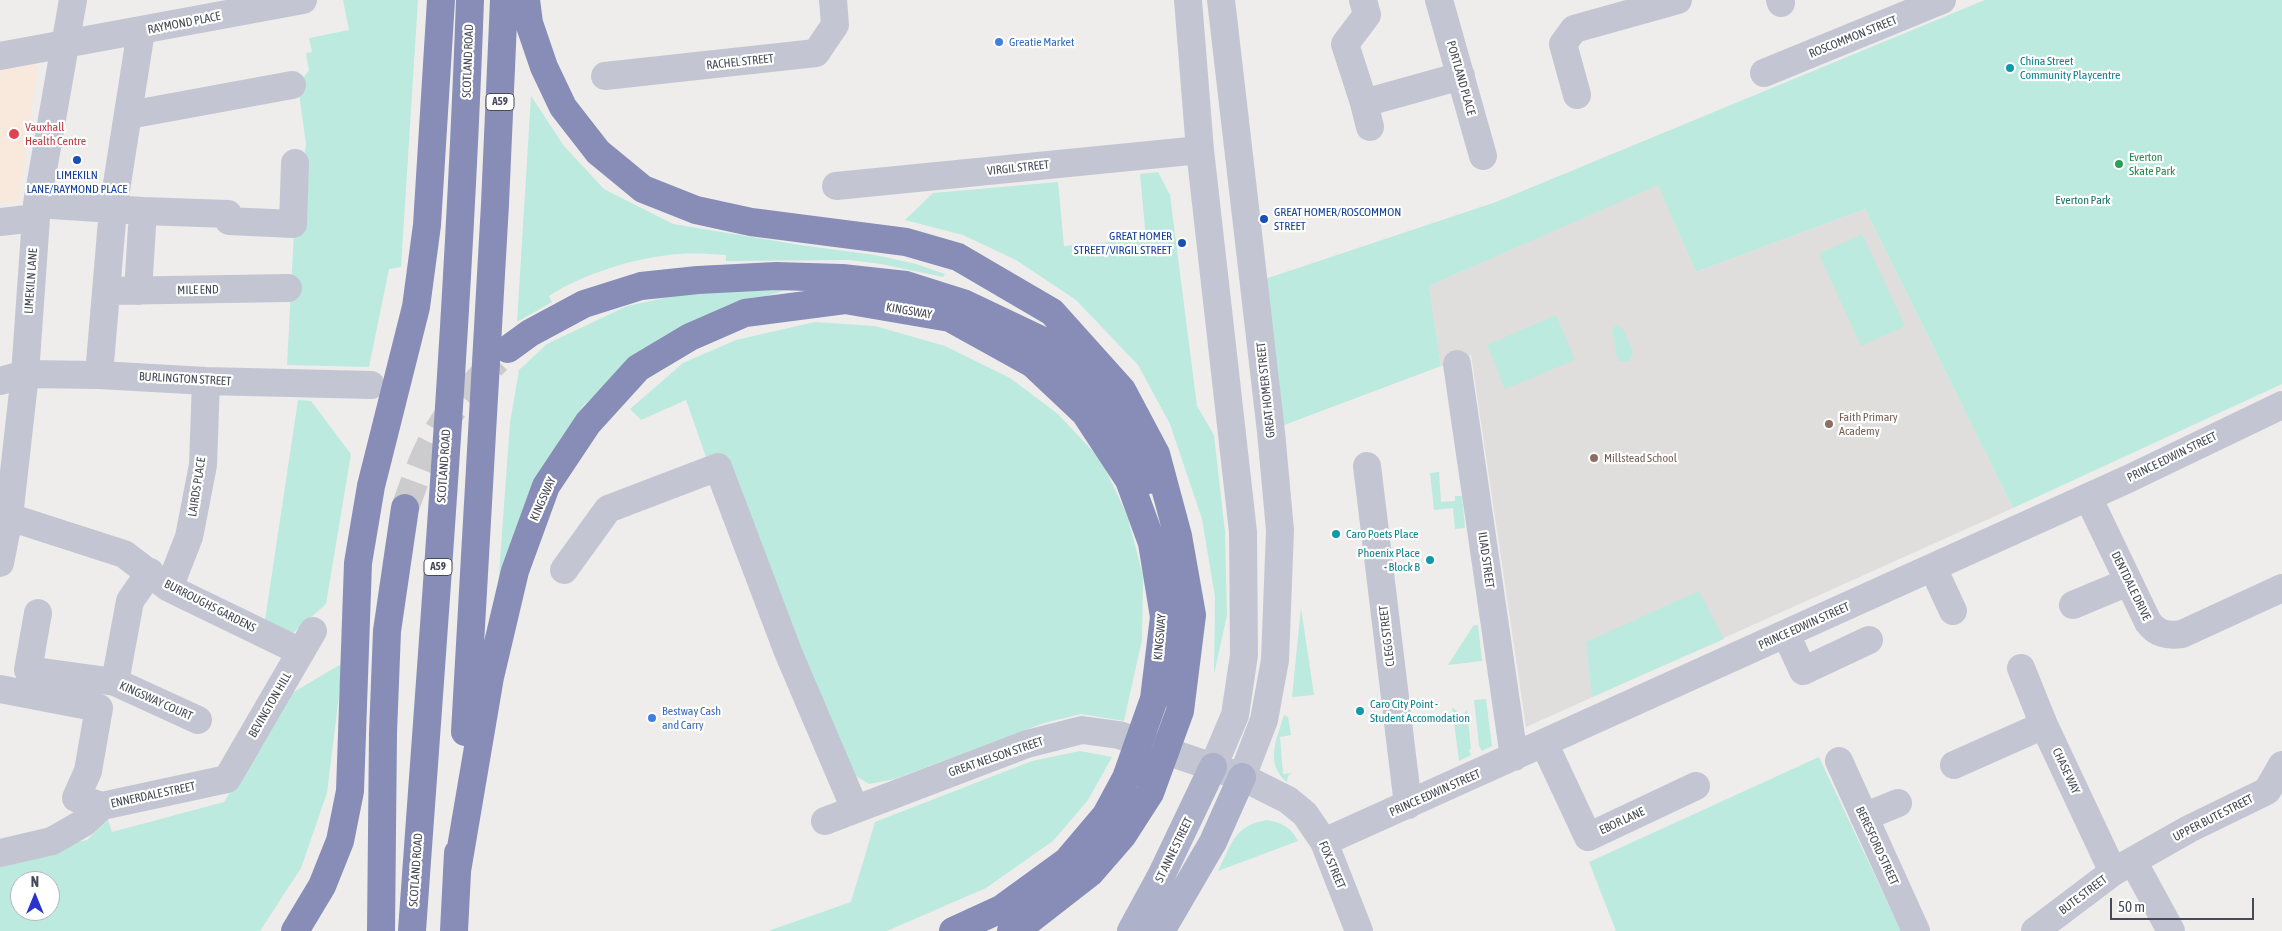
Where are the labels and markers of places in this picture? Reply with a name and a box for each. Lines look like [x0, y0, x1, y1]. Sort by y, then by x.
place label: Greatie Market [1009, 35, 1074, 49]
marker: Greatie Market [993, 36, 1005, 48]
place label: China Street Community Playcentre [2020, 54, 2120, 82]
marker: China Street Community Playcentre [2004, 62, 2016, 74]
place label: Vauxhall Health Centre [25, 120, 86, 148]
marker: Vauxhall Health Centre [7, 127, 21, 141]
place label: Everton Skate Park [2129, 150, 2175, 178]
marker: LIMEKILN LANE/RAYMOND PLACE [71, 154, 83, 166]
marker: Everton Skate Park [2113, 158, 2125, 170]
place label: LIMEKILN LANE/RAYMOND PLACE [27, 168, 127, 196]
place label: GREAT HOMER/ROSCOMMON STREET [1274, 205, 1401, 233]
marker: GREAT HOMER/ROSCOMMON STREET [1258, 213, 1270, 225]
place label: GREAT HOMER STREET/VIRGIL STREET [1074, 229, 1172, 257]
marker: GREAT HOMER STREET/VIRGIL STREET [1176, 237, 1188, 249]
place label: Faith Primary Academy [1839, 410, 1898, 438]
marker: Faith Primary Academy [1823, 418, 1835, 430]
place label: Millstead School [1604, 451, 1677, 465]
marker: Millstead School [1588, 452, 1600, 464]
place label: Caro Poets Place [1346, 527, 1419, 541]
marker: Caro Poets Place [1330, 528, 1342, 540]
place label: Phoenix Place - Block B [1358, 546, 1420, 574]
marker: Phoenix Place - Block B [1424, 554, 1436, 566]
place label: Caro City Point - Student Accomodation [1370, 697, 1470, 725]
place label: Bestway Cash and Carry [662, 704, 721, 732]
marker: Caro City Point - Student Accomodation [1354, 705, 1366, 717]
marker: Bestway Cash and Carry [646, 712, 658, 724]

